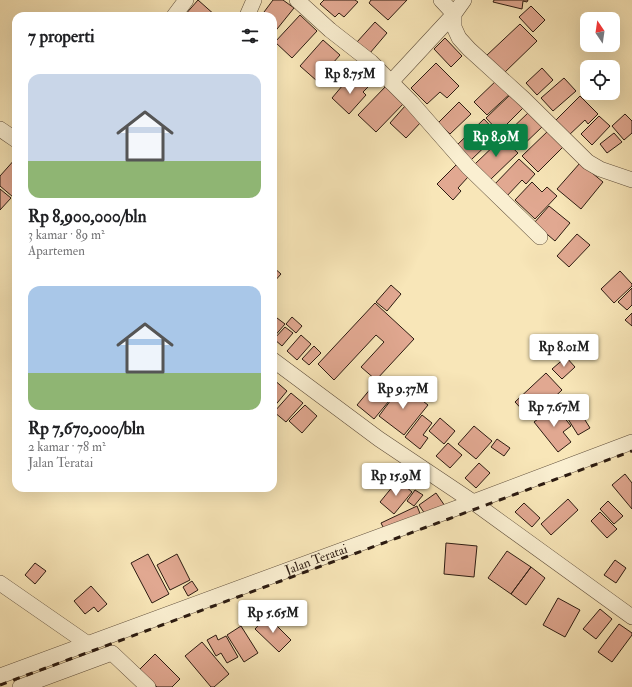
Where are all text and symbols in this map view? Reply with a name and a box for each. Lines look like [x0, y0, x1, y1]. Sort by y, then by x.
north arrow [580, 12, 620, 52]
map controls [580, 12, 620, 100]
icon: filters [239, 25, 261, 47]
text: 7 properti [28, 26, 94, 47]
button: locate [580, 60, 620, 100]
pin: Rp 8.75M [309, 61, 391, 95]
text: Rp 8.75M [325, 66, 375, 82]
icon: home [109, 100, 181, 172]
pin: Rp 8.9M [459, 124, 533, 158]
text: Rp 8.9M [473, 129, 519, 145]
text: Rp 8,900,000/bln [28, 206, 146, 227]
text: 3 kamar · 89 m² [28, 227, 105, 243]
text: Apartemen [28, 243, 85, 259]
icon: home [109, 312, 181, 384]
pin: Rp 8.01M [523, 334, 605, 368]
text: Rp 8.01M [538, 339, 590, 355]
pin: Rp 9.37M [362, 376, 444, 410]
text: Rp 9.37M [377, 381, 429, 397]
pin: Rp 7.67M [513, 394, 595, 428]
text: Rp 7.67M [528, 399, 580, 415]
text: Rp 7,670,000/bln [28, 418, 145, 439]
text: 2 kamar · 78 m² [28, 439, 106, 455]
text: Jalan Teratai [28, 455, 93, 471]
pin: Rp 15.9M [355, 463, 437, 497]
text: Rp 15.9M [371, 468, 421, 484]
street label: Jalan Teratai [282, 541, 350, 579]
pin: Rp 5.65M [232, 600, 314, 634]
text: Rp 5.65M [247, 605, 299, 621]

